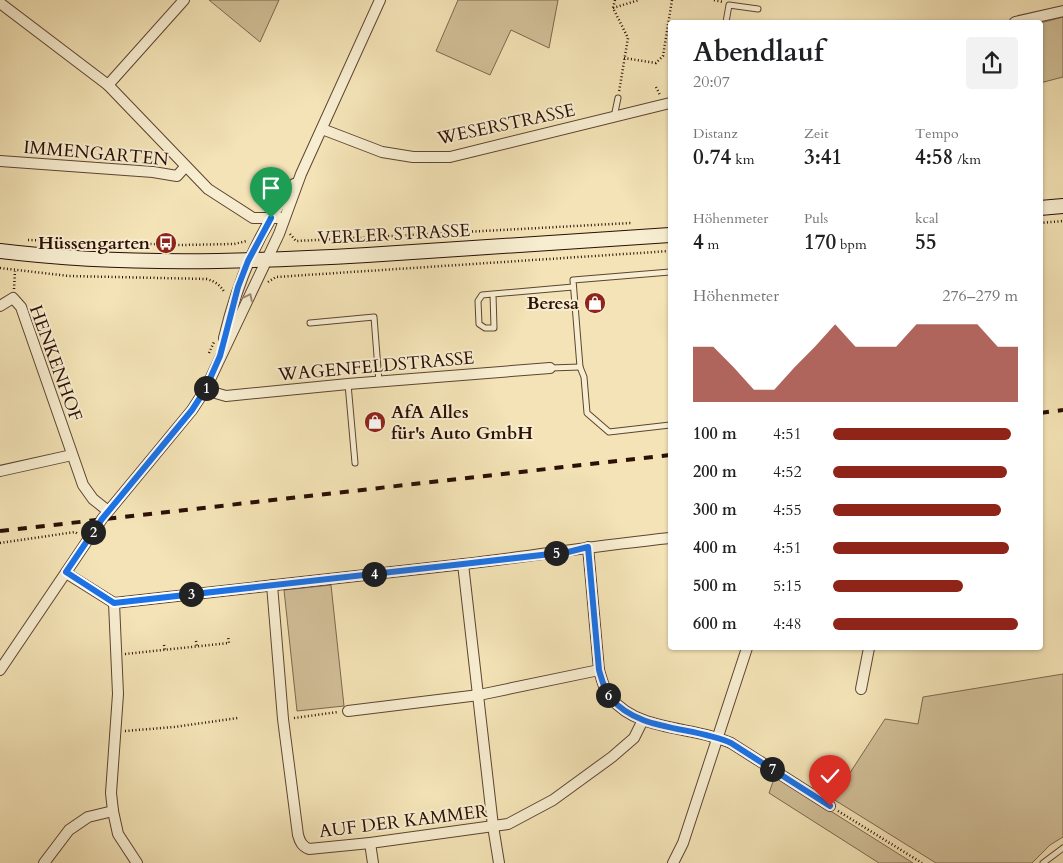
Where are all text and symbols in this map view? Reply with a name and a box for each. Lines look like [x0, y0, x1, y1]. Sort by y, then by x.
text: Abendlauf [693, 33, 824, 71]
button: share [966, 37, 1018, 89]
text: 20:07 [693, 71, 730, 93]
street label: WESERSTRASSE [434, 98, 577, 152]
text: Distanz [693, 124, 738, 143]
text: Zeit [804, 124, 829, 143]
text: Tempo [915, 124, 958, 143]
street label: IMMENGARTEN [22, 135, 170, 172]
text: 0.74 [693, 143, 731, 172]
text: 3:41 [804, 143, 842, 172]
text: 4:58 [915, 143, 953, 172]
text: km [731, 150, 754, 169]
text: /km [953, 150, 981, 169]
pin [250, 167, 292, 218]
icon: arrive [257, 174, 285, 202]
text: Höhenmeter [693, 209, 768, 228]
text: Puls [804, 209, 828, 228]
text: kcal [915, 209, 939, 228]
street label: VERLER STRASSE [317, 218, 471, 251]
text: 4 [693, 228, 704, 257]
text: 170 [804, 228, 836, 257]
text: 55 [915, 228, 937, 257]
place label: Hüssengarten [38, 231, 150, 256]
bus stop icon: Hüssengarten [154, 231, 178, 255]
text: m [704, 235, 719, 254]
text: bpm [836, 235, 867, 254]
text: Höhenmeter [693, 285, 779, 307]
text: 276–279 m [942, 285, 1018, 307]
place label: Beresa [527, 291, 579, 316]
shop icon: Beresa [583, 291, 607, 315]
one-way arrow [243, 293, 253, 302]
street label: HENKENHOF [23, 301, 88, 425]
street label: WAGENFELDSTRASSE [276, 345, 475, 388]
pin: 1 [194, 376, 218, 400]
text: 1 [203, 379, 210, 398]
place label: AfA Alles für's Auto GmbH [391, 400, 533, 446]
shop icon: AfA Alles für's Auto GmbH [363, 410, 387, 434]
text: 100 m [693, 423, 737, 445]
text: 4:51 [773, 423, 802, 445]
text: 200 m [693, 461, 737, 483]
text: 4:52 [773, 461, 802, 483]
text: 300 m [693, 499, 737, 521]
text: 4:55 [773, 499, 802, 521]
pin: 2 [80, 520, 106, 544]
text: 2 [90, 523, 97, 542]
text: 400 m [693, 537, 737, 559]
text: 4:51 [773, 537, 802, 559]
pin: 5 [544, 540, 568, 566]
text: 5 [553, 544, 560, 563]
pin: 4 [362, 562, 386, 586]
text: 4 [371, 565, 378, 584]
text: 500 m [693, 575, 737, 597]
text: 5:15 [773, 575, 802, 597]
pin: 3 [178, 582, 204, 606]
text: 3 [188, 585, 195, 604]
text: 600 m [693, 613, 737, 635]
text: 4:48 [773, 613, 802, 635]
pin: 6 [596, 682, 620, 708]
text: 6 [605, 686, 612, 705]
pin [809, 755, 851, 806]
pin: 7 [760, 756, 784, 782]
text: 7 [769, 760, 776, 779]
icon: check [816, 762, 844, 790]
street label: AUF DER KAMMER [318, 799, 489, 844]

